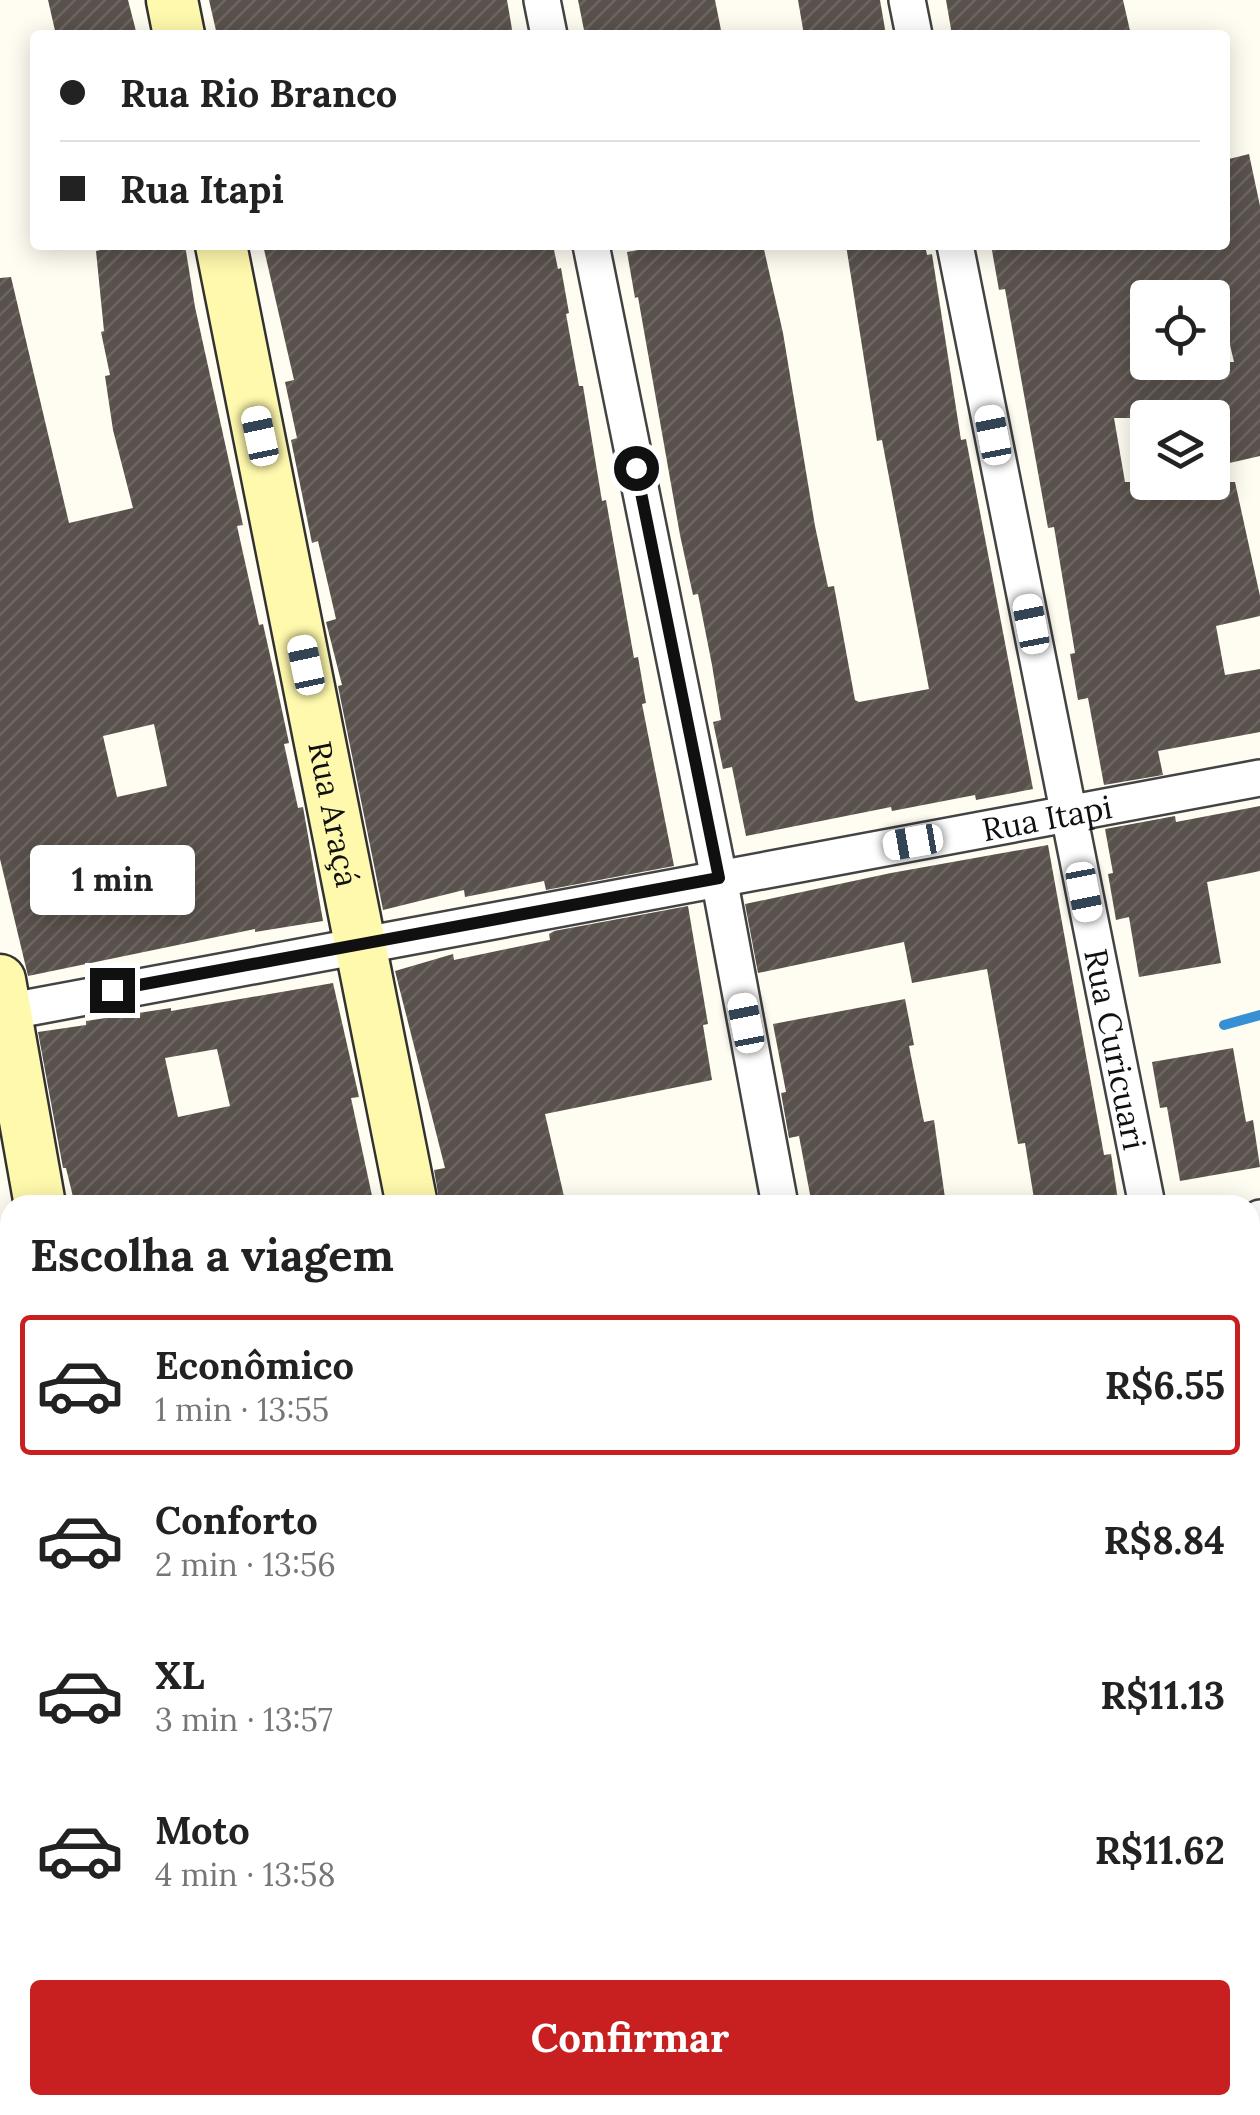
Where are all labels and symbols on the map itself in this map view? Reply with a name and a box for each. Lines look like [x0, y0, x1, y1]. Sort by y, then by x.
car [973, 403, 1013, 467]
car [239, 404, 281, 468]
route start [614, 446, 659, 491]
car [1011, 592, 1051, 656]
car [285, 633, 327, 697]
street label: Rua Araçá [300, 737, 369, 890]
street label: Rua Itapi [979, 786, 1115, 850]
car [881, 822, 945, 862]
callout: 1 min [29, 845, 194, 915]
car [1064, 860, 1104, 924]
street label: Rua Curicuari [1076, 945, 1156, 1153]
route end [90, 968, 135, 1013]
car [726, 991, 766, 1055]

